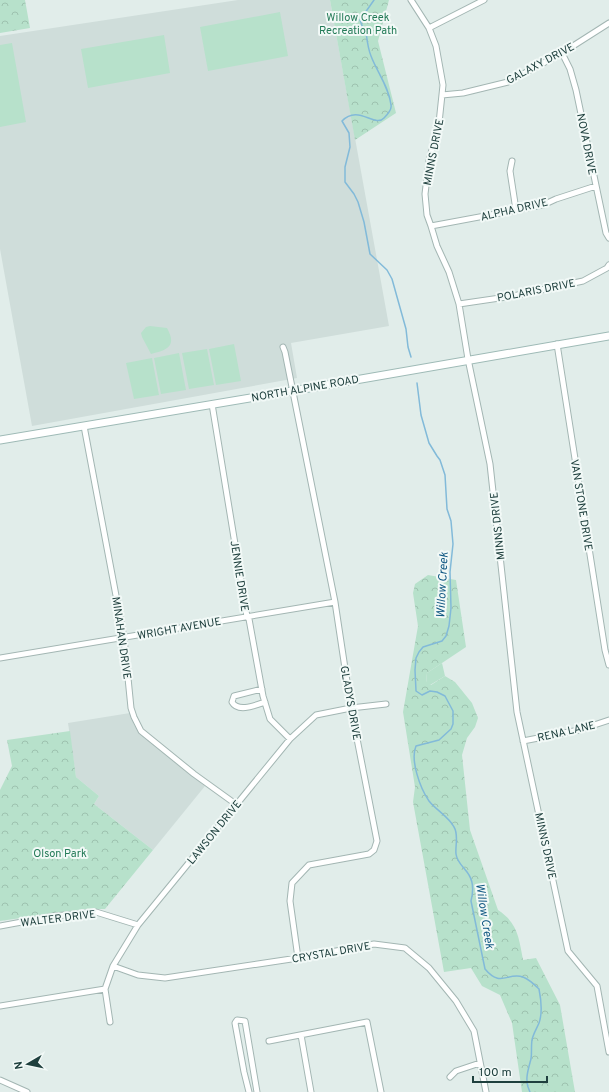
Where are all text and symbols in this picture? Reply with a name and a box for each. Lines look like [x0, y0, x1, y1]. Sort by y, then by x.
park label: Willow Creek Recreation Path [319, 11, 397, 38]
street label: GALAXY DRIVE [504, 40, 577, 88]
street label: NOVA DRIVE [573, 112, 599, 176]
street label: MINNS DRIVE [421, 117, 447, 187]
street label: ALPHA DRIVE [479, 195, 549, 225]
street label: POLARIS DRIVE [496, 277, 577, 305]
street label: NORTH ALPINE ROAD [250, 373, 360, 405]
street label: VAN STONE DRIVE [567, 458, 595, 552]
street label: MINNS DRIVE [487, 491, 509, 560]
street label: JENNIE DRIVE [226, 540, 252, 613]
water label: Willow Creek [433, 551, 453, 618]
street label: MINAHAN DRIVE [108, 596, 134, 680]
street label: WRIGHT AVENUE [136, 615, 222, 643]
street label: GLADYS DRIVE [337, 665, 363, 742]
street label: RENA LANE [536, 719, 597, 745]
street label: LAWSON DRIVE [185, 798, 245, 868]
street label: MINNS DRIVE [531, 812, 559, 881]
park label: Olson Park [33, 847, 87, 861]
water label: Willow Creek [471, 882, 497, 951]
street label: WALTER DRIVE [20, 907, 96, 931]
street label: CRYSTAL DRIVE [291, 939, 372, 967]
north arrow [8, 1044, 48, 1084]
scale bar [473, 1058, 547, 1084]
text: N [12, 1060, 27, 1070]
text: 100 m [479, 1065, 512, 1081]

